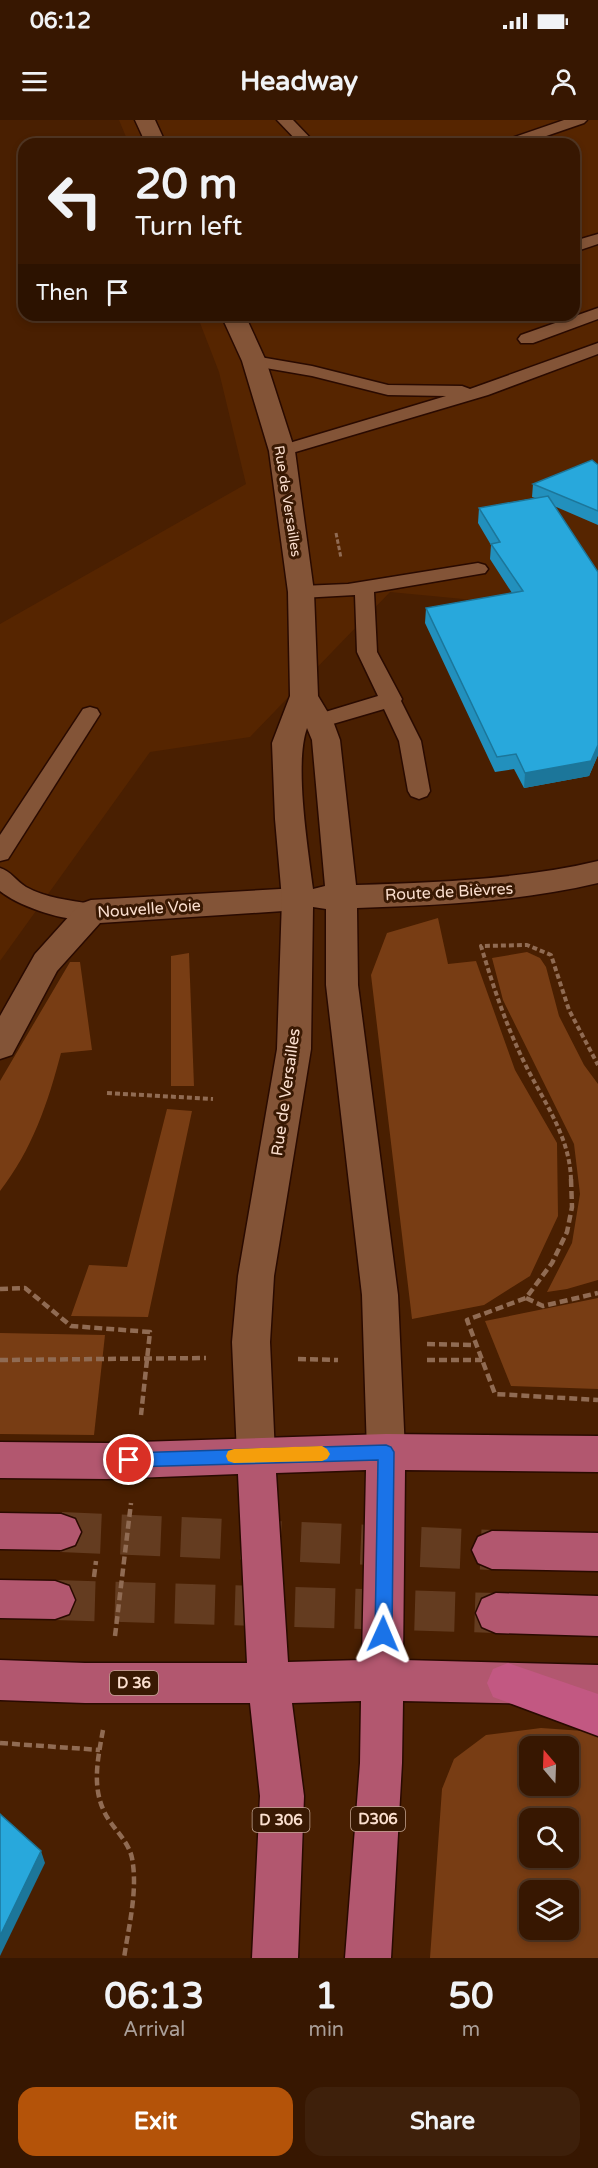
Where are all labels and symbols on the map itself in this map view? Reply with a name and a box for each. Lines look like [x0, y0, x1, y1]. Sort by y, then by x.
street label: Rue de Versailles [270, 444, 305, 558]
street label: Route de Bièvres [384, 879, 514, 905]
street label: Nouvelle Voie [97, 895, 201, 923]
street label: Rue de Versailles [267, 1027, 305, 1157]
pin [103, 1434, 154, 1485]
position arrow [351, 1602, 415, 1666]
road number: D 36 [110, 1671, 158, 1695]
north arrow [519, 1736, 579, 1796]
road number: D306 [351, 1807, 405, 1831]
road number: D 306 [252, 1808, 310, 1832]

